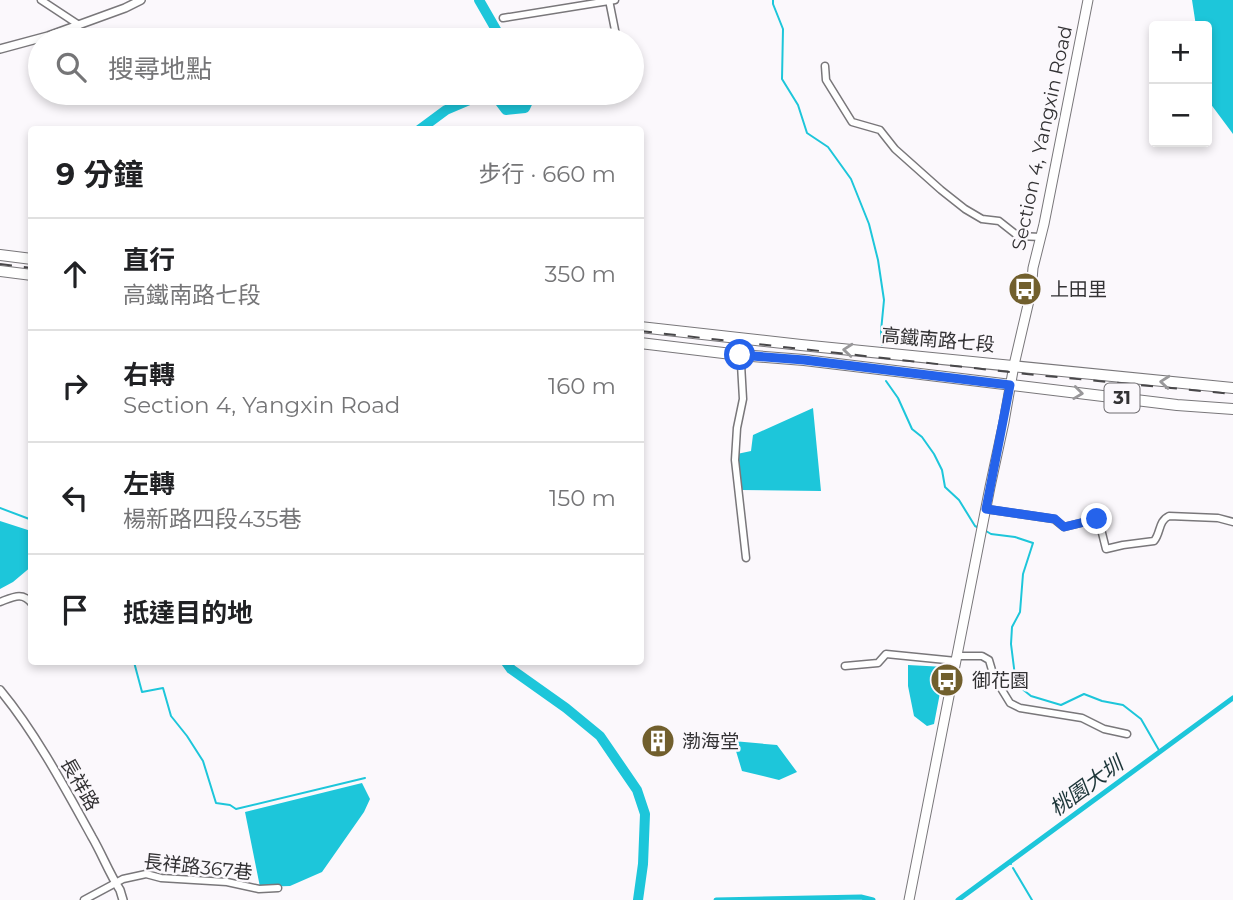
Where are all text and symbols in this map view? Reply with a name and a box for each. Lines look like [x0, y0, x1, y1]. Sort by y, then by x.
map controls [1149, 21, 1212, 147]
button: + [1149, 21, 1212, 84]
street label: Section 4, Yangxin Road [1007, 24, 1077, 252]
search box [28, 28, 644, 105]
icon: search [52, 48, 90, 86]
text: 搜尋地點 [108, 53, 212, 85]
button: − [1149, 84, 1212, 147]
text: 9 分鐘 [56, 156, 144, 193]
text: 步行 · 660 m [478, 160, 616, 188]
text: 直行 [123, 244, 175, 276]
icon: ahead [56, 255, 94, 293]
text: 350 m [545, 260, 616, 288]
bus stop icon: 上田里 [1006, 270, 1044, 308]
place label: 上田里 [1050, 278, 1107, 301]
text: 高鐵南路七段 [123, 281, 261, 309]
street label: 高鐵南路七段 [880, 324, 996, 356]
route start [724, 339, 755, 370]
one-way arrow [843, 342, 854, 357]
text: 右轉 [123, 359, 175, 391]
icon: right [56, 367, 94, 405]
text: 160 m [548, 372, 616, 400]
one-way arrow [1159, 375, 1170, 390]
road number: 31 [1104, 384, 1140, 412]
one-way arrow [1072, 386, 1084, 401]
text: Section 4, Yangxin Road [123, 391, 400, 419]
text: 左轉 [123, 468, 175, 500]
icon: left [56, 479, 94, 517]
text: 150 m [549, 484, 616, 512]
route end [1081, 503, 1112, 534]
text: 楊新路四段435巷 [123, 505, 302, 533]
icon: arrive [56, 591, 94, 629]
text: 抵達目的地 [123, 597, 253, 629]
bus stop icon: 御花園 [928, 661, 966, 699]
place label: 御花園 [972, 669, 1029, 692]
building icon: 渤海堂 [639, 722, 677, 760]
place label: 渤海堂 [682, 730, 739, 753]
water label: 桃園大圳 [1045, 749, 1130, 821]
street label: 長祥路 [56, 754, 104, 814]
street label: 長祥路367巷 [142, 850, 254, 884]

